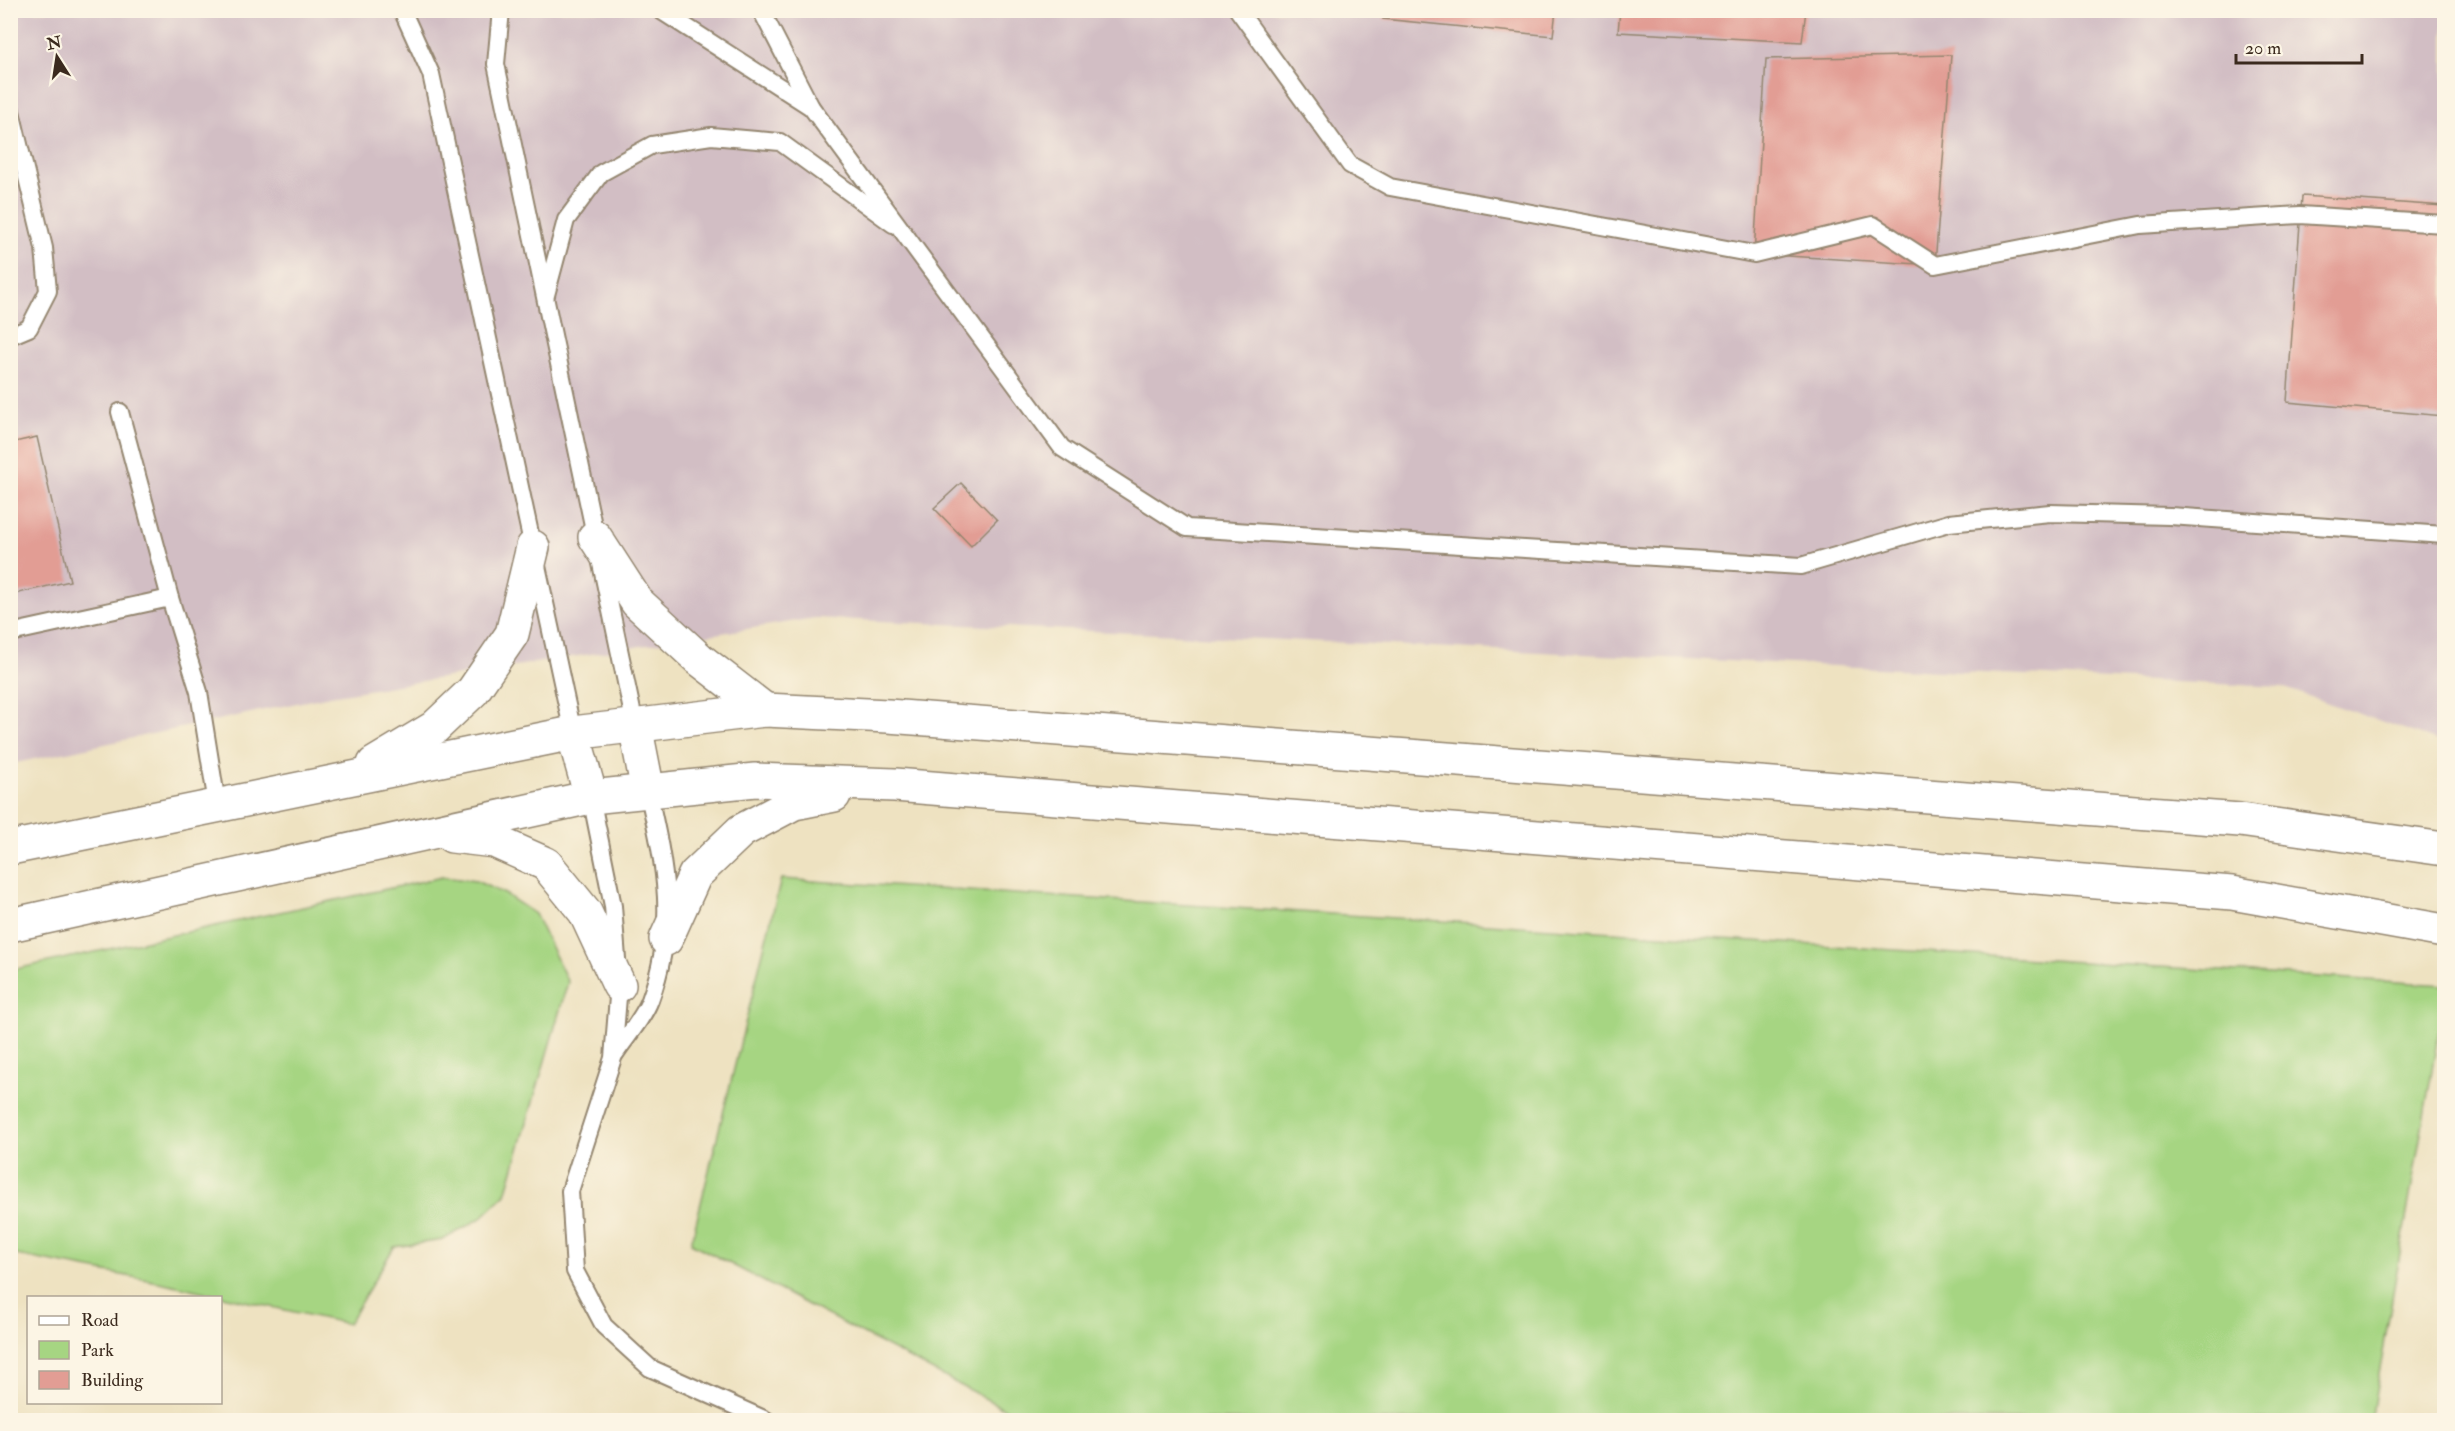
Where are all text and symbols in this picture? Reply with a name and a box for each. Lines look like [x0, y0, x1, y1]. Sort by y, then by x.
north arrow [27, 27, 87, 87]
scale bar [2236, 27, 2362, 65]
text: N [44, 32, 64, 55]
text: 20 m [2245, 37, 2281, 60]
legend [27, 1296, 222, 1404]
text: Road [81, 1309, 119, 1332]
text: Park [81, 1339, 114, 1362]
text: Building [81, 1369, 144, 1392]

